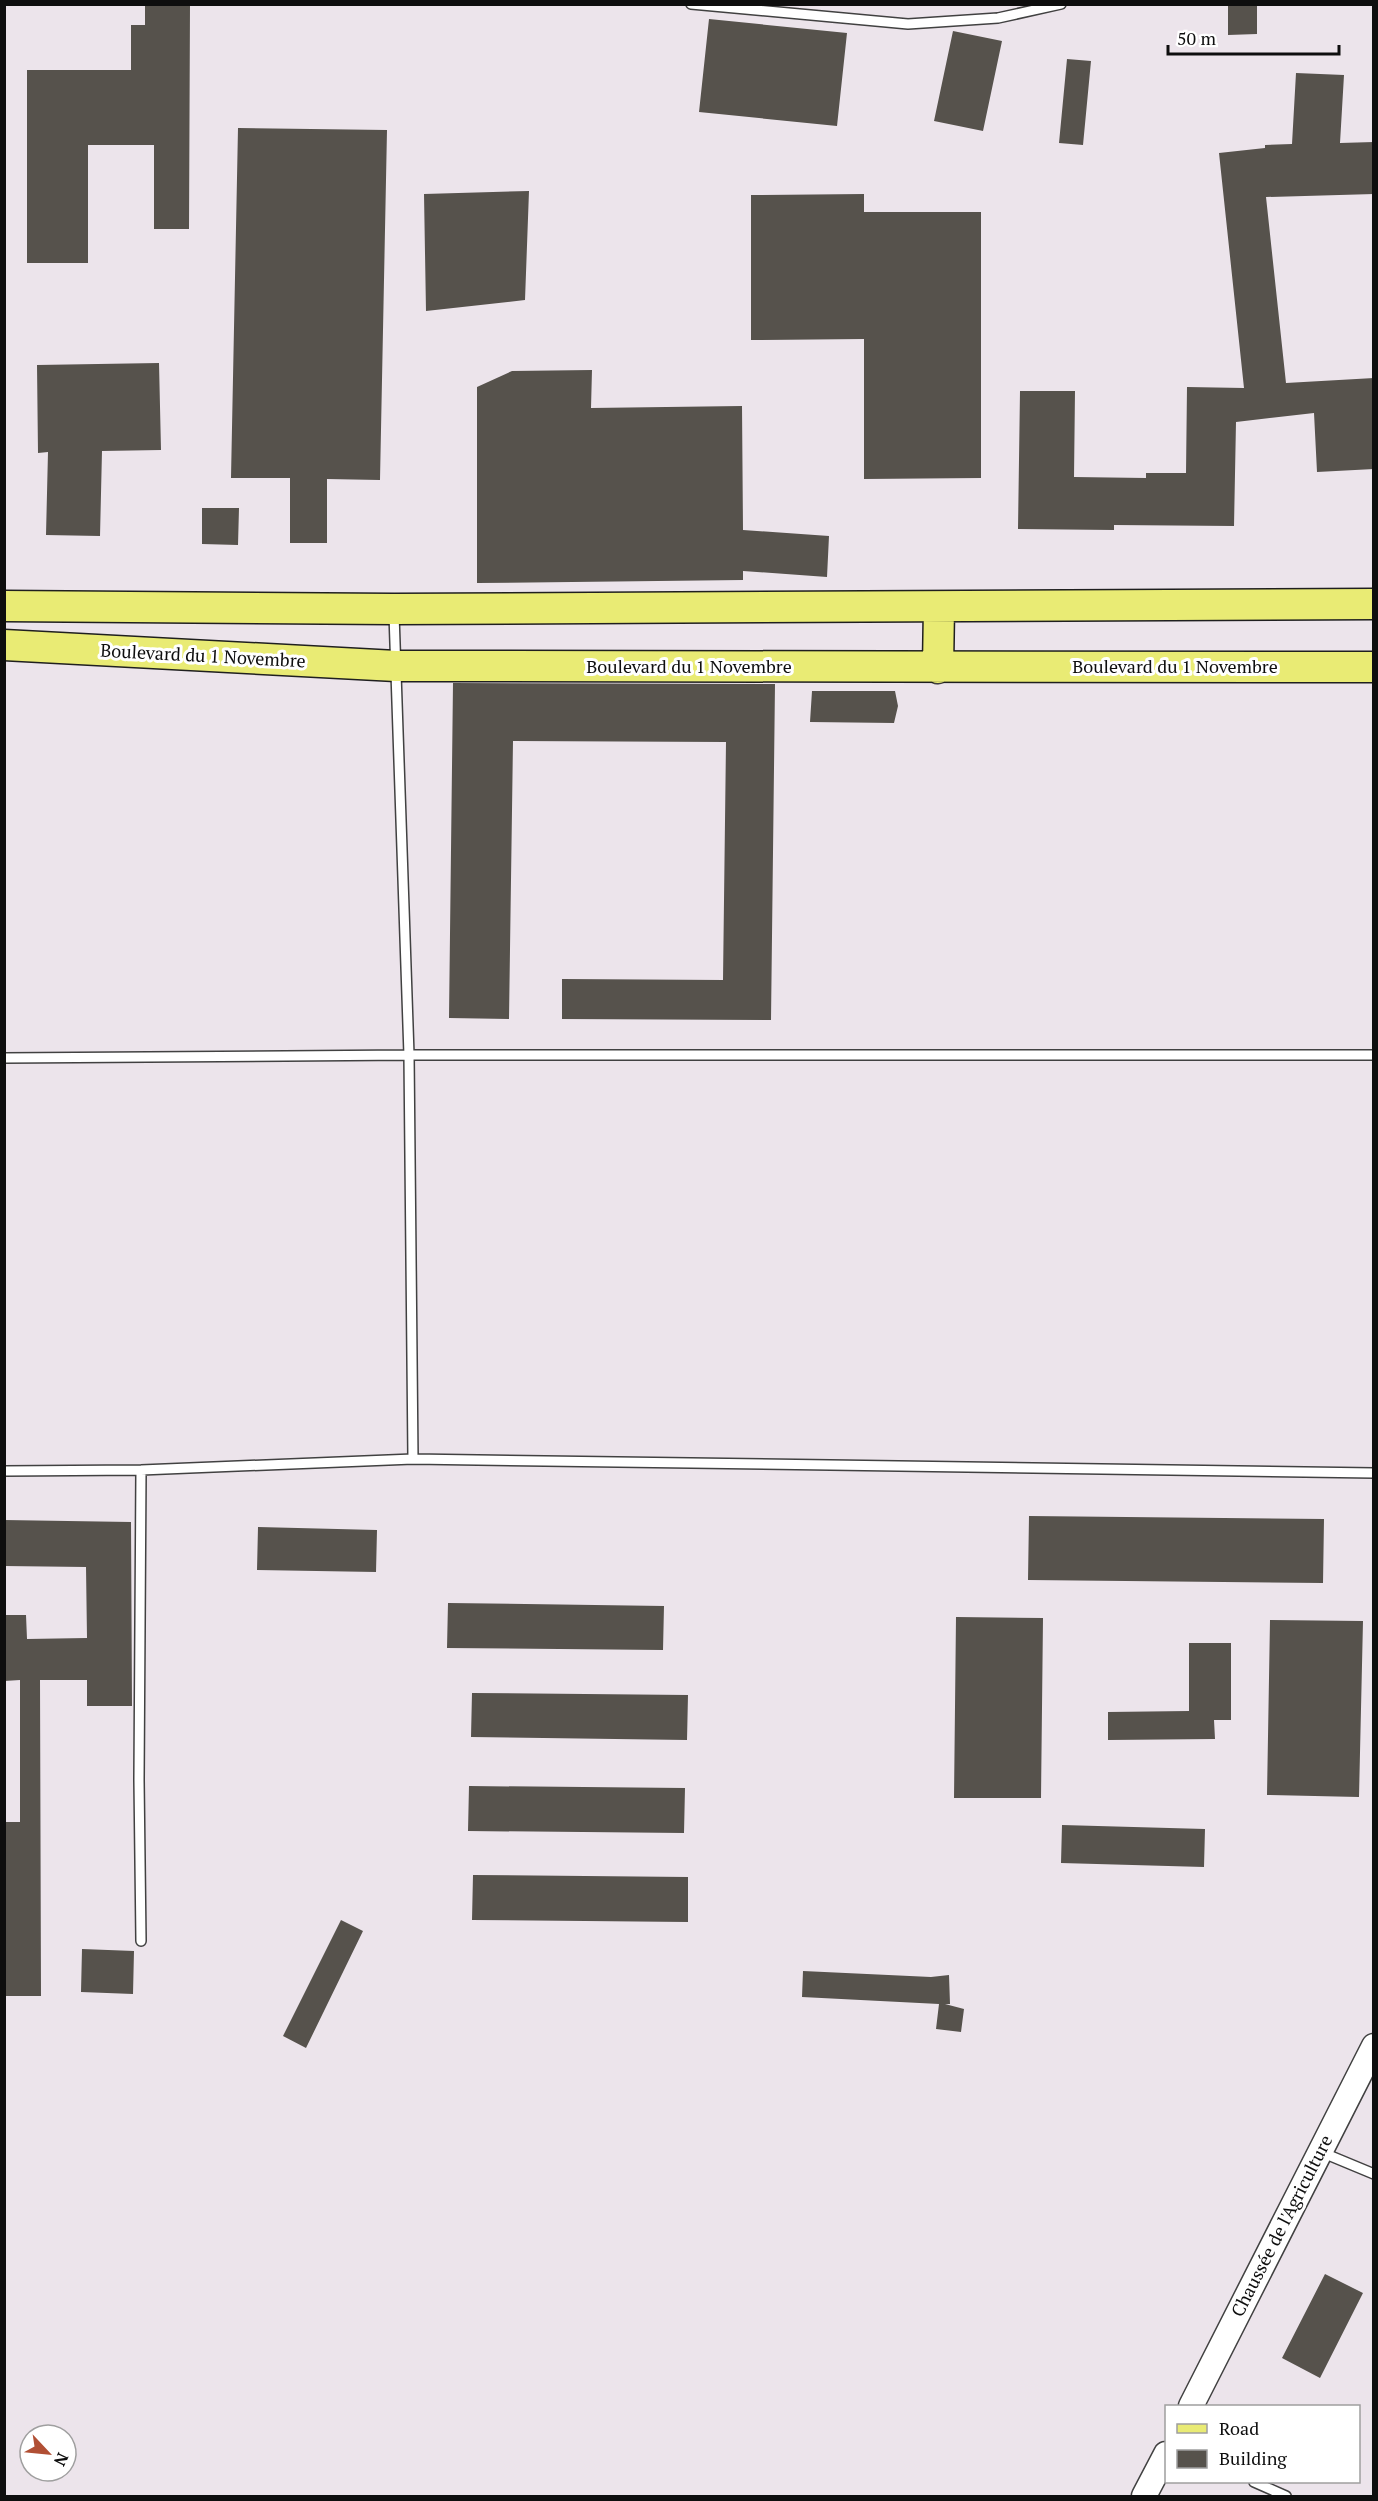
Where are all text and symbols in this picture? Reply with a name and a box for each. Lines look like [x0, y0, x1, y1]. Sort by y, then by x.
scale bar [1168, 18, 1339, 56]
text: 50 m [1177, 26, 1217, 50]
street label: Boulevard du 1 Novembre [100, 638, 306, 672]
street label: Boulevard du 1 Novembre [586, 654, 792, 678]
street label: Boulevard du 1 Novembre [1072, 654, 1278, 678]
street label: Chaussée de l'Agriculture [1225, 2131, 1337, 2320]
legend [1165, 2405, 1360, 2483]
text: Road [1219, 2416, 1259, 2440]
north arrow [18, 2423, 78, 2483]
text: Building [1219, 2446, 1287, 2470]
text: N [49, 2449, 74, 2470]

